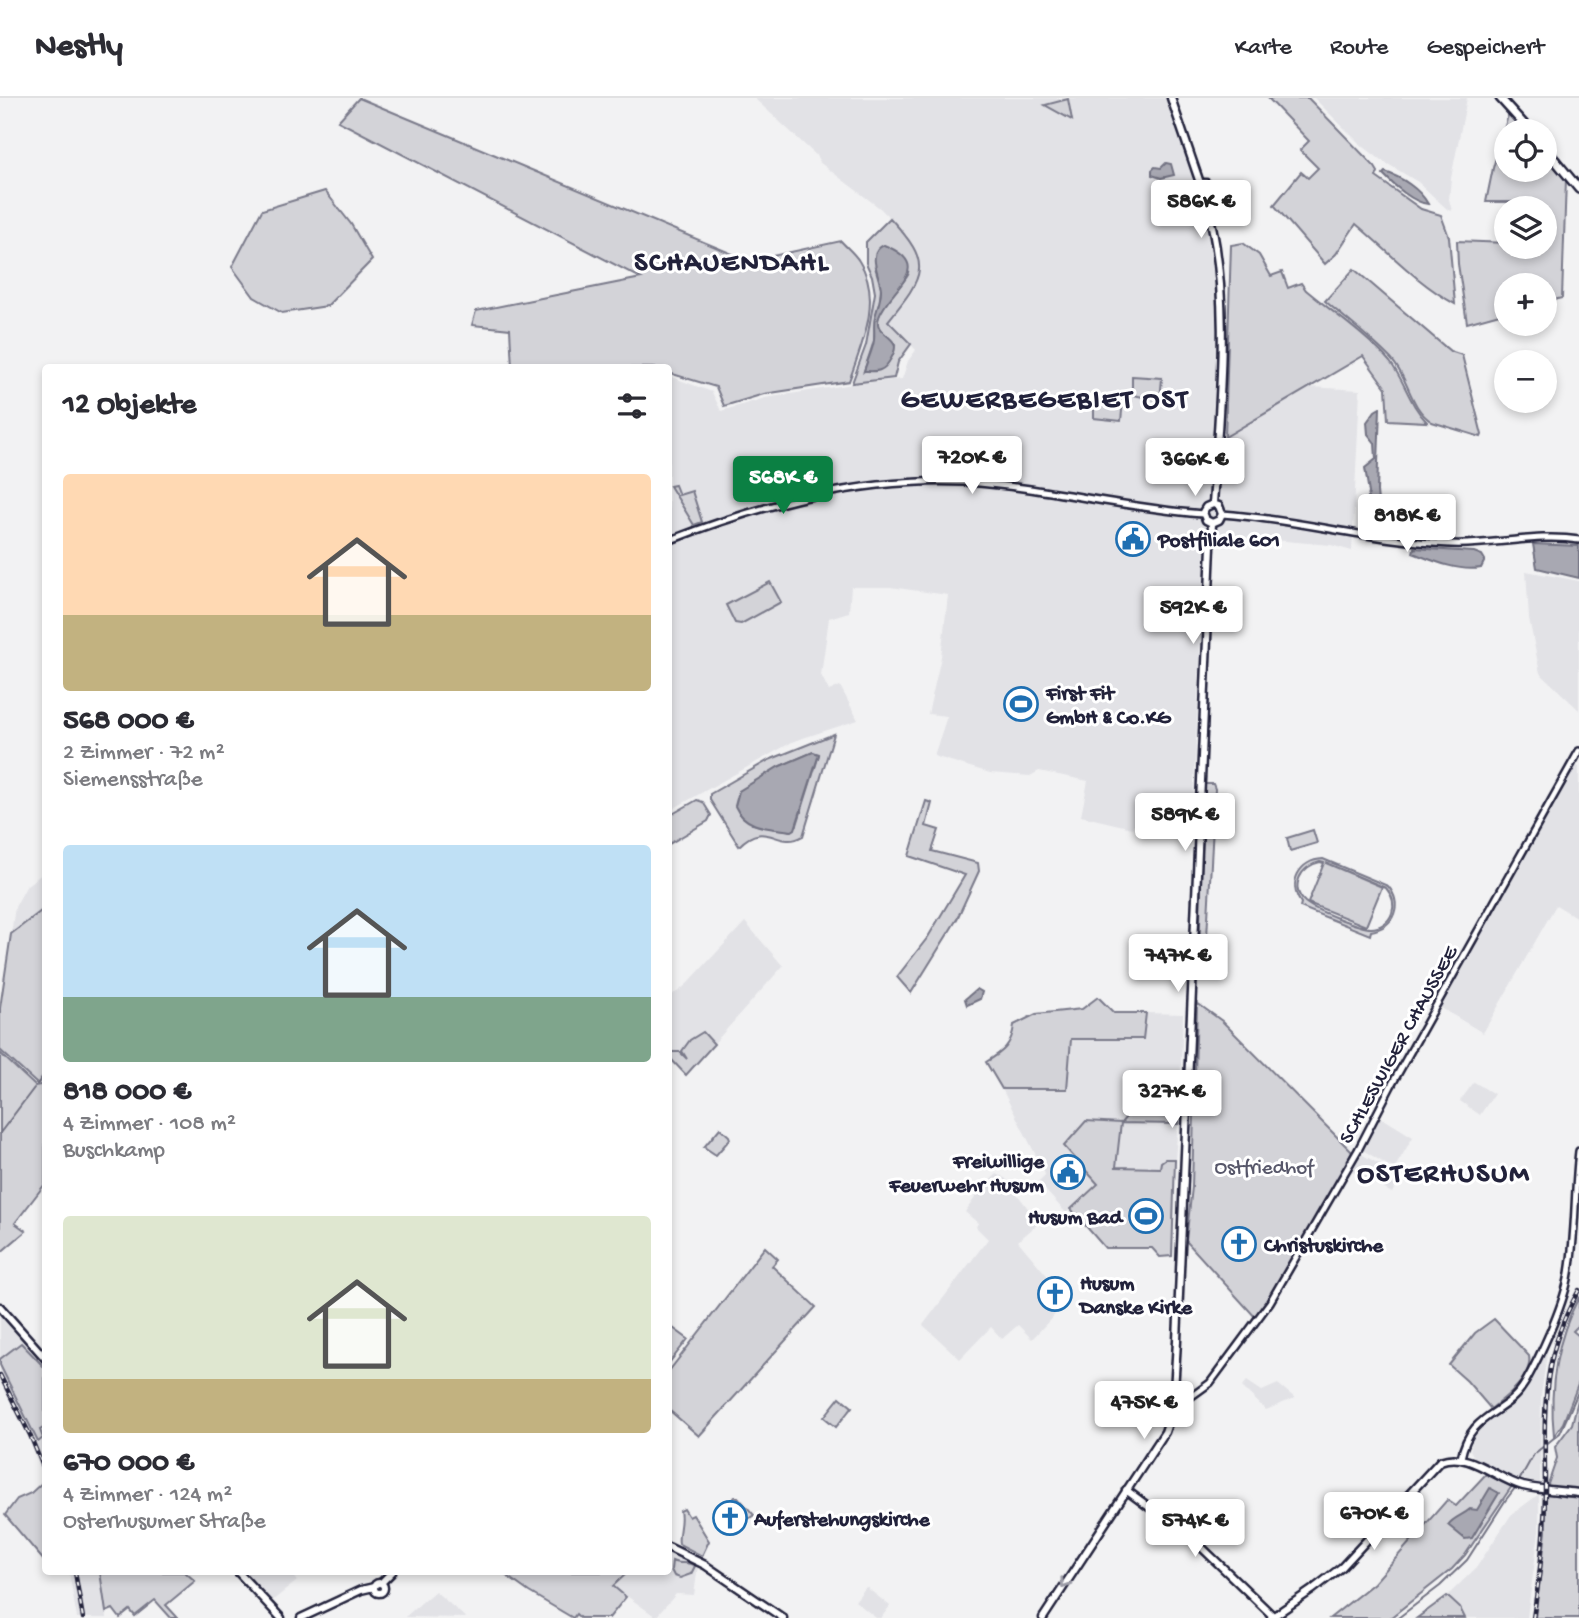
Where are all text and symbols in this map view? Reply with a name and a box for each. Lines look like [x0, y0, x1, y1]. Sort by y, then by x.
text: Nestly [35, 29, 123, 67]
text: Karte [1235, 34, 1292, 63]
text: Route [1330, 34, 1389, 63]
text: Gespeichert [1427, 34, 1544, 63]
map controls [1494, 119, 1557, 413]
button: locate [1494, 119, 1557, 182]
pin: 586K € [1144, 180, 1258, 240]
text: 586K € [1167, 189, 1235, 216]
button: layers [1494, 196, 1557, 259]
district label: SCHAUENDAHL [634, 248, 830, 281]
button: + [1494, 273, 1557, 336]
button: − [1494, 350, 1557, 413]
district label: GEWERBEGEBIET OST [901, 385, 1189, 418]
icon: filters [613, 387, 651, 425]
text: 12 Objekte [63, 389, 196, 424]
pin: 720K € [915, 436, 1029, 496]
pin: 366K € [1138, 438, 1252, 498]
text: 720K € [938, 445, 1006, 472]
text: 366K € [1161, 447, 1229, 474]
pin: 568K € [726, 456, 840, 516]
text: 568K € [749, 465, 817, 492]
pin: 818K € [1350, 494, 1464, 554]
text: 818K € [1374, 503, 1440, 530]
icon: home [294, 519, 420, 645]
public building icon: Postfiliale 601 [1114, 520, 1152, 558]
place label: Postfiliale 601 [1157, 530, 1280, 555]
pin: 592K € [1136, 587, 1250, 646]
text: 592K € [1160, 595, 1226, 622]
place label: First Fit GmbH & Co.KG [1045, 683, 1172, 732]
sports icon: First Fit GmbH & Co.KG [1002, 685, 1040, 723]
text: 568 000 € [63, 705, 194, 740]
text: 2 Zimmer · 72 m² [63, 740, 225, 767]
text: Siemensstraße [63, 767, 203, 794]
pin: 589K € [1128, 794, 1242, 853]
text: 589K € [1151, 802, 1219, 829]
icon: home [294, 890, 420, 1016]
pin: 747K € [1121, 934, 1235, 994]
street label: SCHLESWIGER CHAUSSEE [1335, 942, 1465, 1149]
text: 747K € [1145, 943, 1211, 970]
pin: 327K € [1115, 1070, 1229, 1130]
text: 818 000 € [63, 1076, 191, 1111]
text: 327K € [1139, 1079, 1205, 1106]
text: 4 Zimmer · 108 m² [63, 1111, 236, 1138]
text: Buschkamp [63, 1138, 165, 1165]
place label: Freiwillige Feuerwehr Husum [888, 1151, 1045, 1200]
public building icon: Freiwillige Feuerwehr Husum [1049, 1153, 1087, 1191]
park label: Ostfriedhof [1214, 1157, 1315, 1182]
district label: OSTERHUSUM [1357, 1159, 1531, 1192]
sports icon: Husum Bad [1127, 1197, 1165, 1235]
place label: Husum Bad [1028, 1207, 1125, 1232]
church icon: Christuskirche [1220, 1225, 1258, 1263]
place label: Christuskirche [1263, 1235, 1384, 1260]
icon: home [294, 1261, 420, 1387]
place label: Husum Danske Kirke [1078, 1273, 1193, 1322]
church icon: Husum Danske Kirke [1036, 1275, 1074, 1313]
pin: 475K € [1087, 1382, 1201, 1441]
text: 475K € [1111, 1390, 1177, 1417]
text: 670 000 € [63, 1447, 194, 1482]
text: 4 Zimmer · 124 m² [63, 1482, 232, 1509]
pin: 670K € [1317, 1492, 1431, 1552]
church icon: Auferstehungskirche [711, 1499, 749, 1537]
pin: 574K € [1138, 1500, 1252, 1559]
text: 670K € [1340, 1501, 1408, 1528]
text: 574K € [1162, 1508, 1228, 1535]
text: Osterhusumer Straße [63, 1509, 266, 1536]
place label: Auferstehungskirche [753, 1509, 931, 1534]
one-way arrow [1060, 1577, 1073, 1590]

